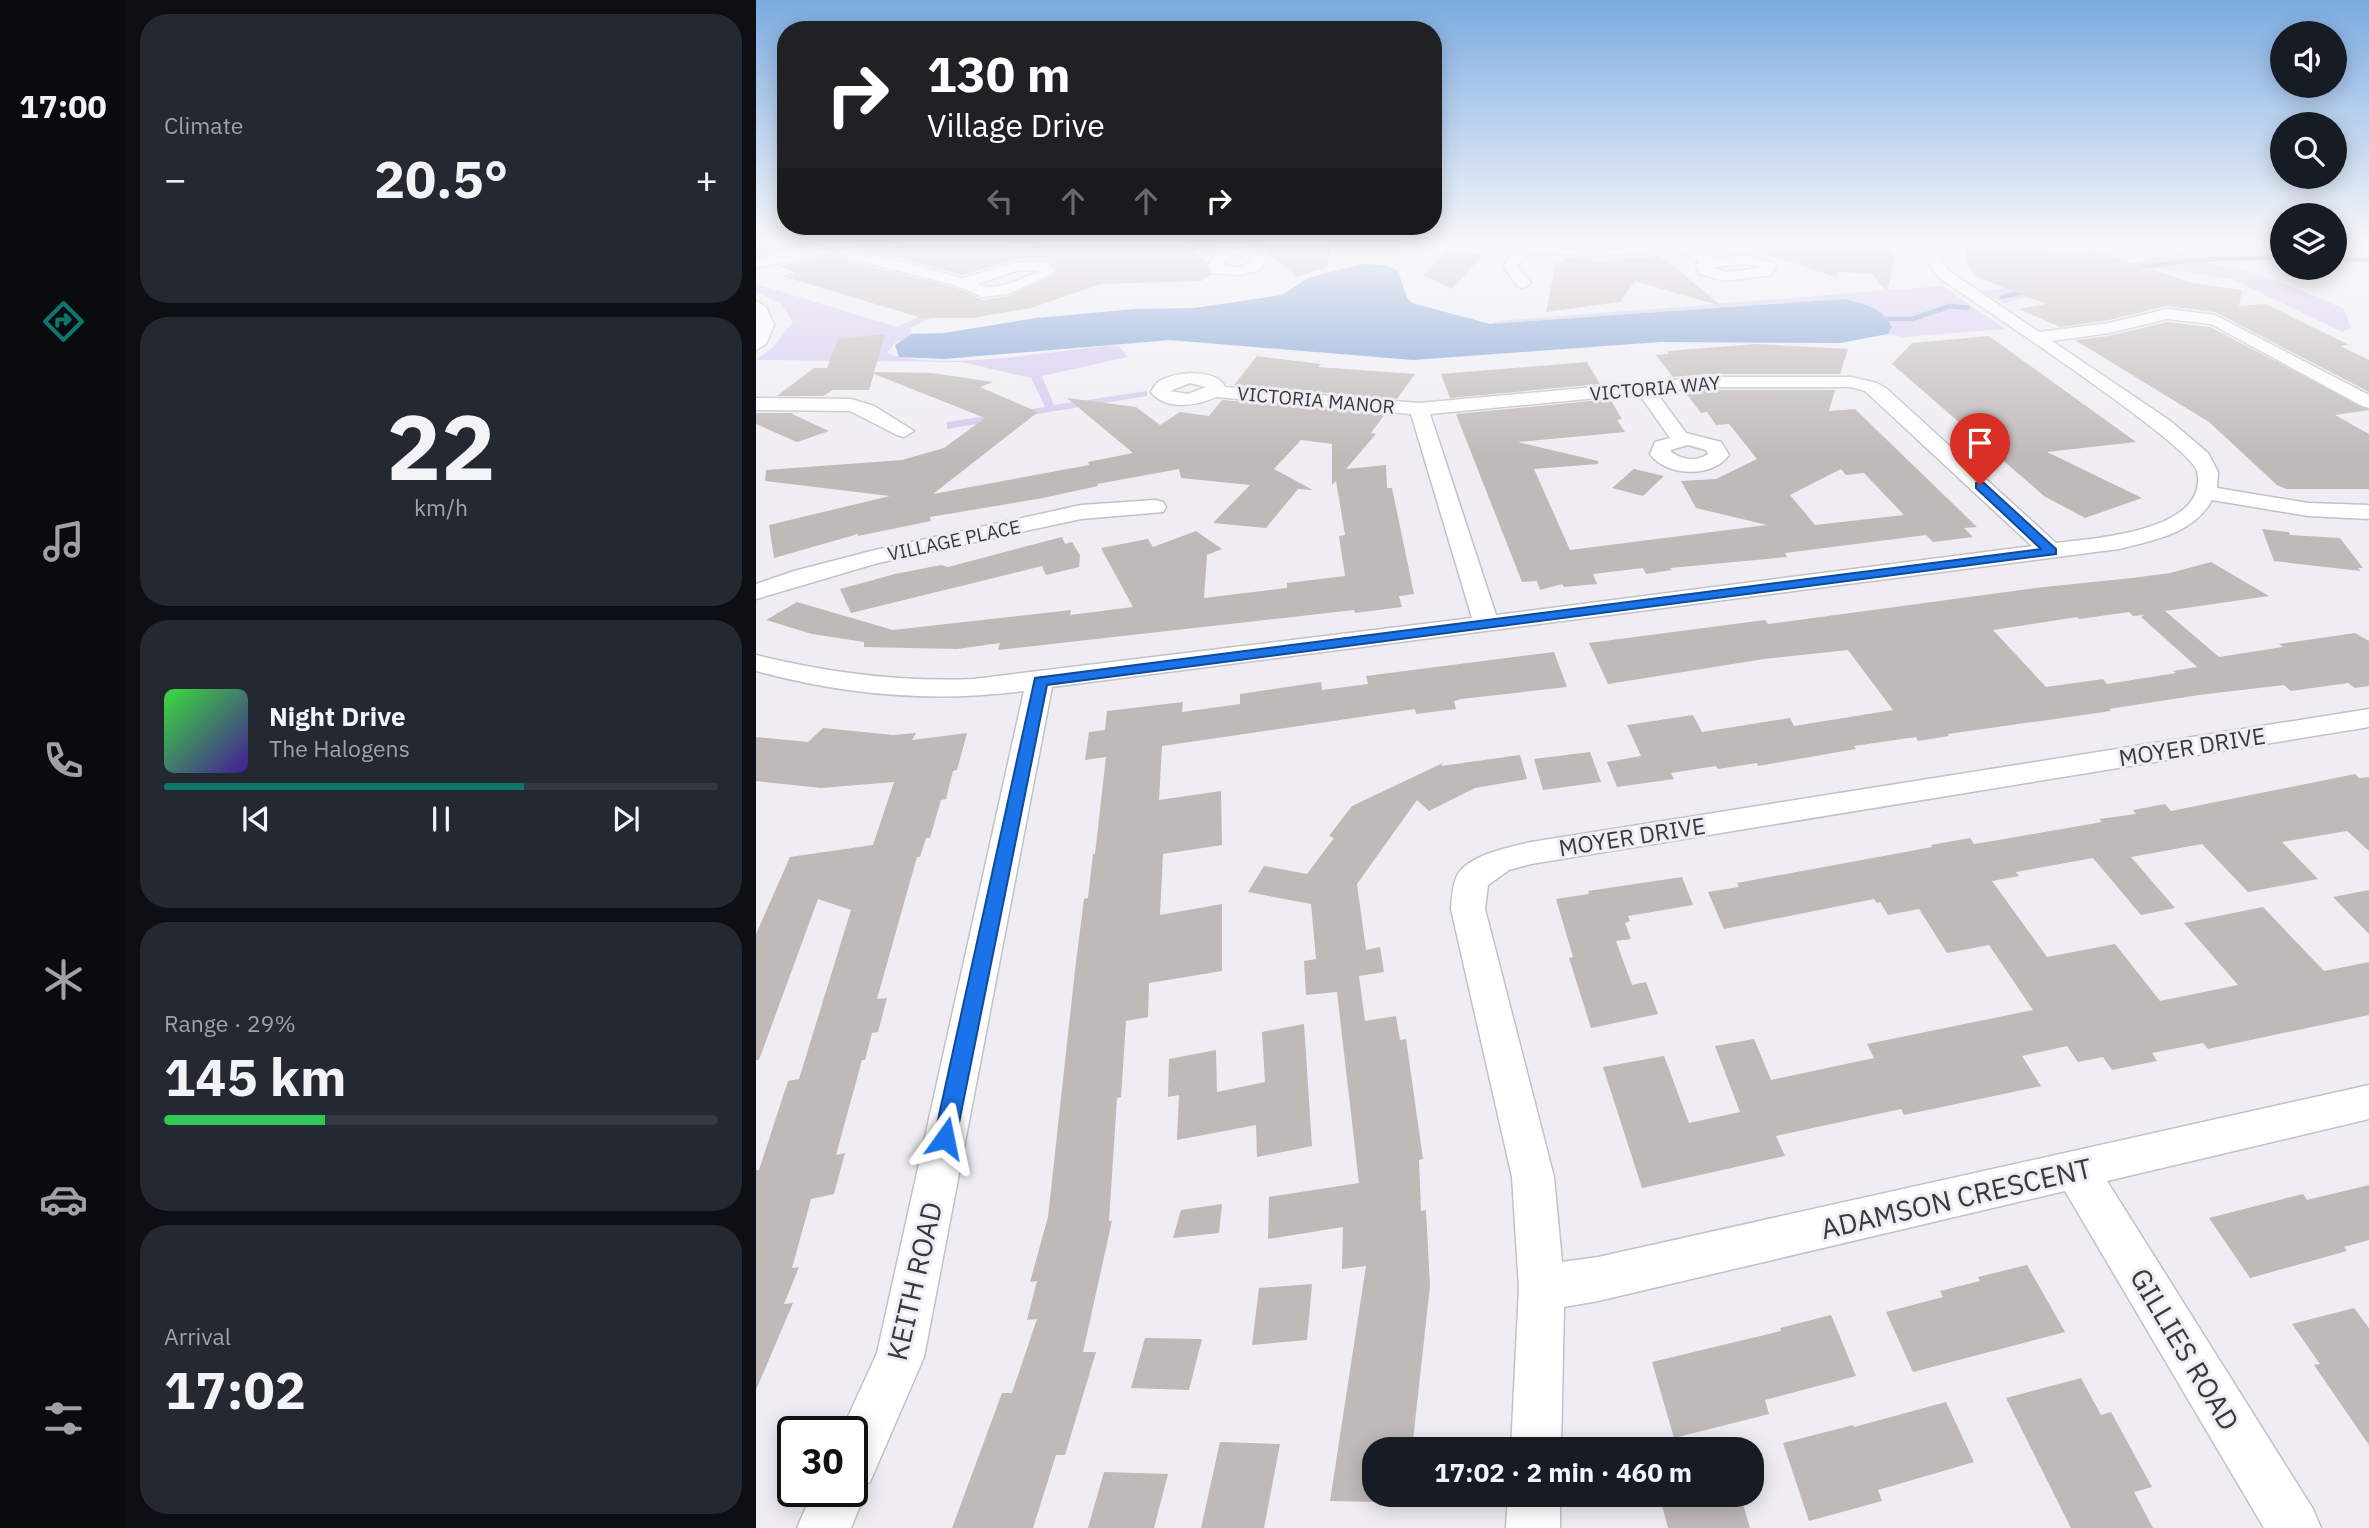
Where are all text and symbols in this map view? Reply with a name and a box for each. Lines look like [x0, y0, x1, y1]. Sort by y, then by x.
map controls [2270, 21, 2347, 280]
button: sound [2270, 21, 2347, 98]
text: 130 m [927, 42, 1071, 105]
icon: right [812, 49, 903, 140]
text: 17:00 [19, 85, 107, 127]
text: Village Drive [927, 104, 1105, 146]
text: Climate [164, 110, 243, 140]
button: search [2270, 112, 2347, 189]
text: 20.5° [374, 145, 508, 212]
text: − [164, 154, 187, 203]
text: + [695, 154, 718, 203]
icon: left [981, 182, 1019, 220]
icon: ahead [1054, 182, 1092, 220]
icon: ahead [1127, 182, 1165, 220]
icon: right [1200, 182, 1238, 220]
button: layers [2270, 203, 2347, 280]
icon: directions [39, 297, 88, 346]
street label: VICTORIA WAY [1589, 370, 1722, 406]
street label: VICTORIA MANOR [1236, 381, 1396, 419]
text: 22 [386, 387, 496, 505]
pin [1950, 413, 2010, 485]
icon: arrive [1961, 424, 1999, 462]
text: km/h [414, 492, 468, 522]
street label: VILLAGE PLACE [885, 514, 1023, 566]
icon: music [39, 517, 88, 566]
text: Night Drive [269, 699, 406, 733]
street label: MOYER DRIVE [2116, 720, 2268, 772]
text: The Halogens [269, 733, 410, 763]
icon: phone [39, 736, 88, 785]
icon: previous [237, 800, 275, 838]
icon: pause [422, 800, 460, 838]
icon: next [607, 800, 645, 838]
street label: MOYER DRIVE [1556, 810, 1708, 862]
icon: climate [39, 955, 88, 1004]
text: Range · 29% [164, 1008, 296, 1038]
text: 145 km [164, 1043, 346, 1110]
position arrow [908, 1101, 982, 1175]
street label: ADAMSON CRESCENT [1817, 1149, 2095, 1247]
icon: car [39, 1175, 88, 1224]
street label: KEITH ROAD [878, 1198, 950, 1364]
street label: GILLIES ROAD [2122, 1261, 2248, 1437]
text: Arrival [164, 1321, 231, 1351]
text: 17:02 [164, 1356, 306, 1423]
icon: filters [39, 1394, 88, 1443]
speed limit sign: 30 [777, 1416, 868, 1507]
text: 17:02 · 2 min · 460 m [1434, 1455, 1692, 1489]

